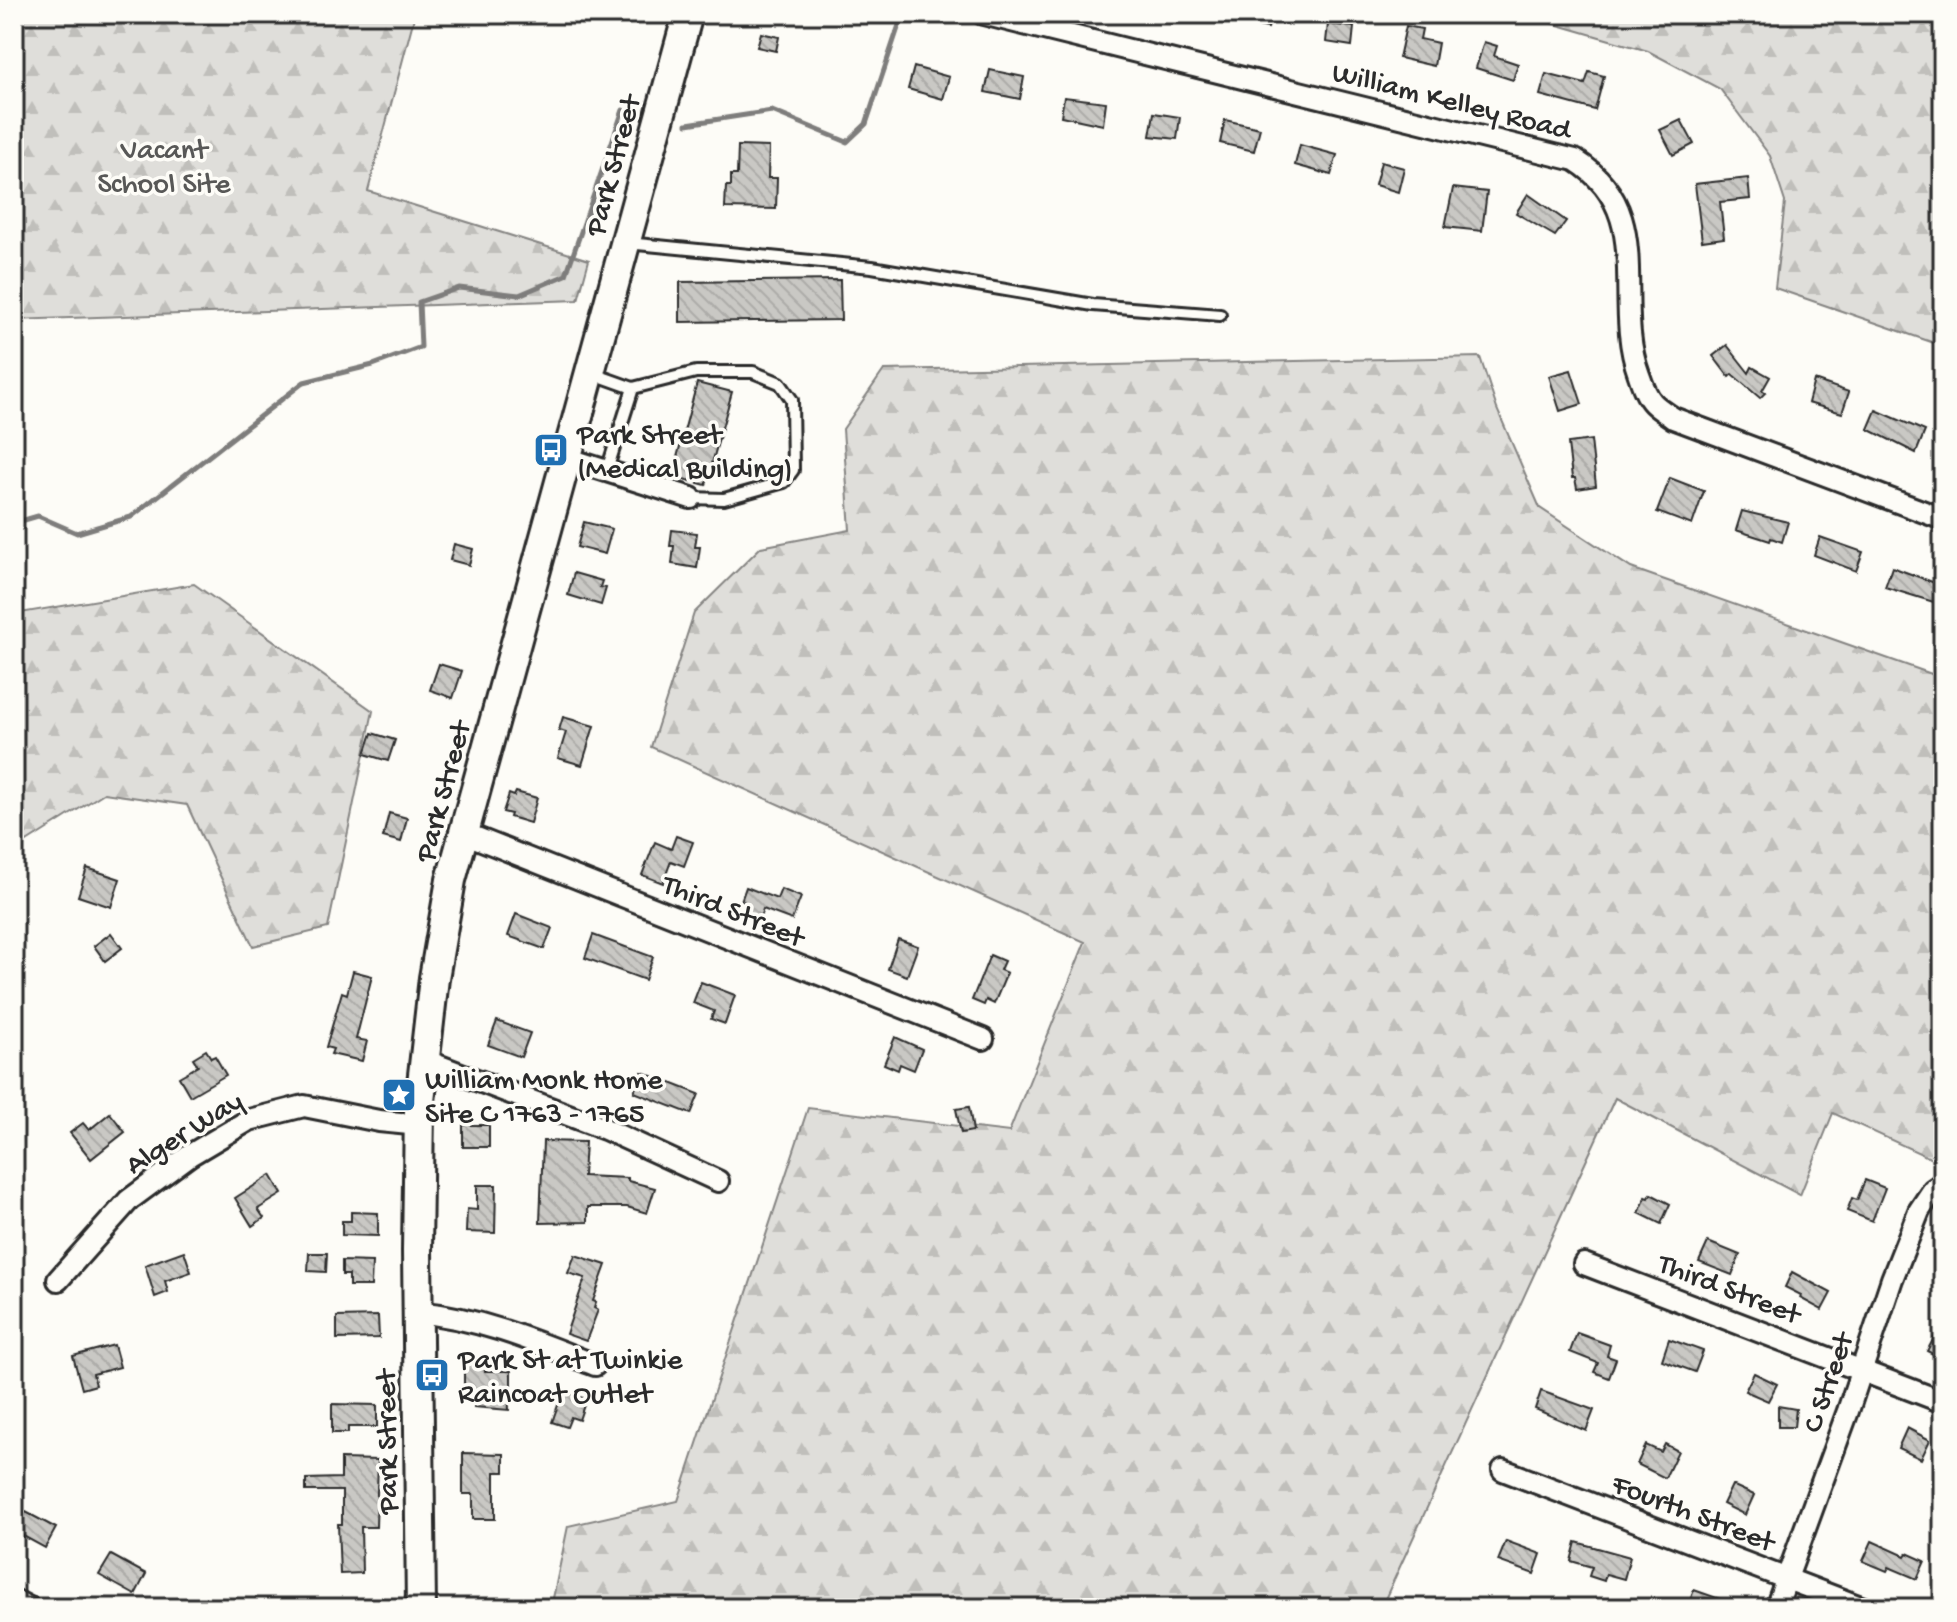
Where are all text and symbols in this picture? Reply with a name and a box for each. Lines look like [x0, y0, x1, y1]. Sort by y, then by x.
street label: William Kelley Road [1328, 57, 1576, 151]
street label: Park Street [580, 89, 652, 241]
park label: Vacant School Site [97, 135, 231, 204]
place label: Park Street (Medical Building) [576, 420, 793, 489]
bus stop icon: Park Street (Medical Building) [532, 431, 570, 469]
street label: Park Street [410, 715, 482, 867]
street label: Third Street [655, 868, 811, 958]
place label: William Monk Home Site C 1763 - 1765 [425, 1065, 663, 1134]
place icon: William Monk Home Site C 1763 - 1765 [380, 1076, 418, 1114]
street label: Alger Way [120, 1085, 251, 1184]
street label: Third Street [1650, 1247, 1807, 1335]
street label: C Street [1797, 1326, 1865, 1438]
place label: Park St at Twinkie Raincoat Outlet [457, 1345, 683, 1414]
bus stop icon: Park St at Twinkie Raincoat Outlet [413, 1356, 451, 1394]
street label: Park Street [371, 1367, 408, 1515]
street label: Fourth Street [1605, 1468, 1781, 1563]

